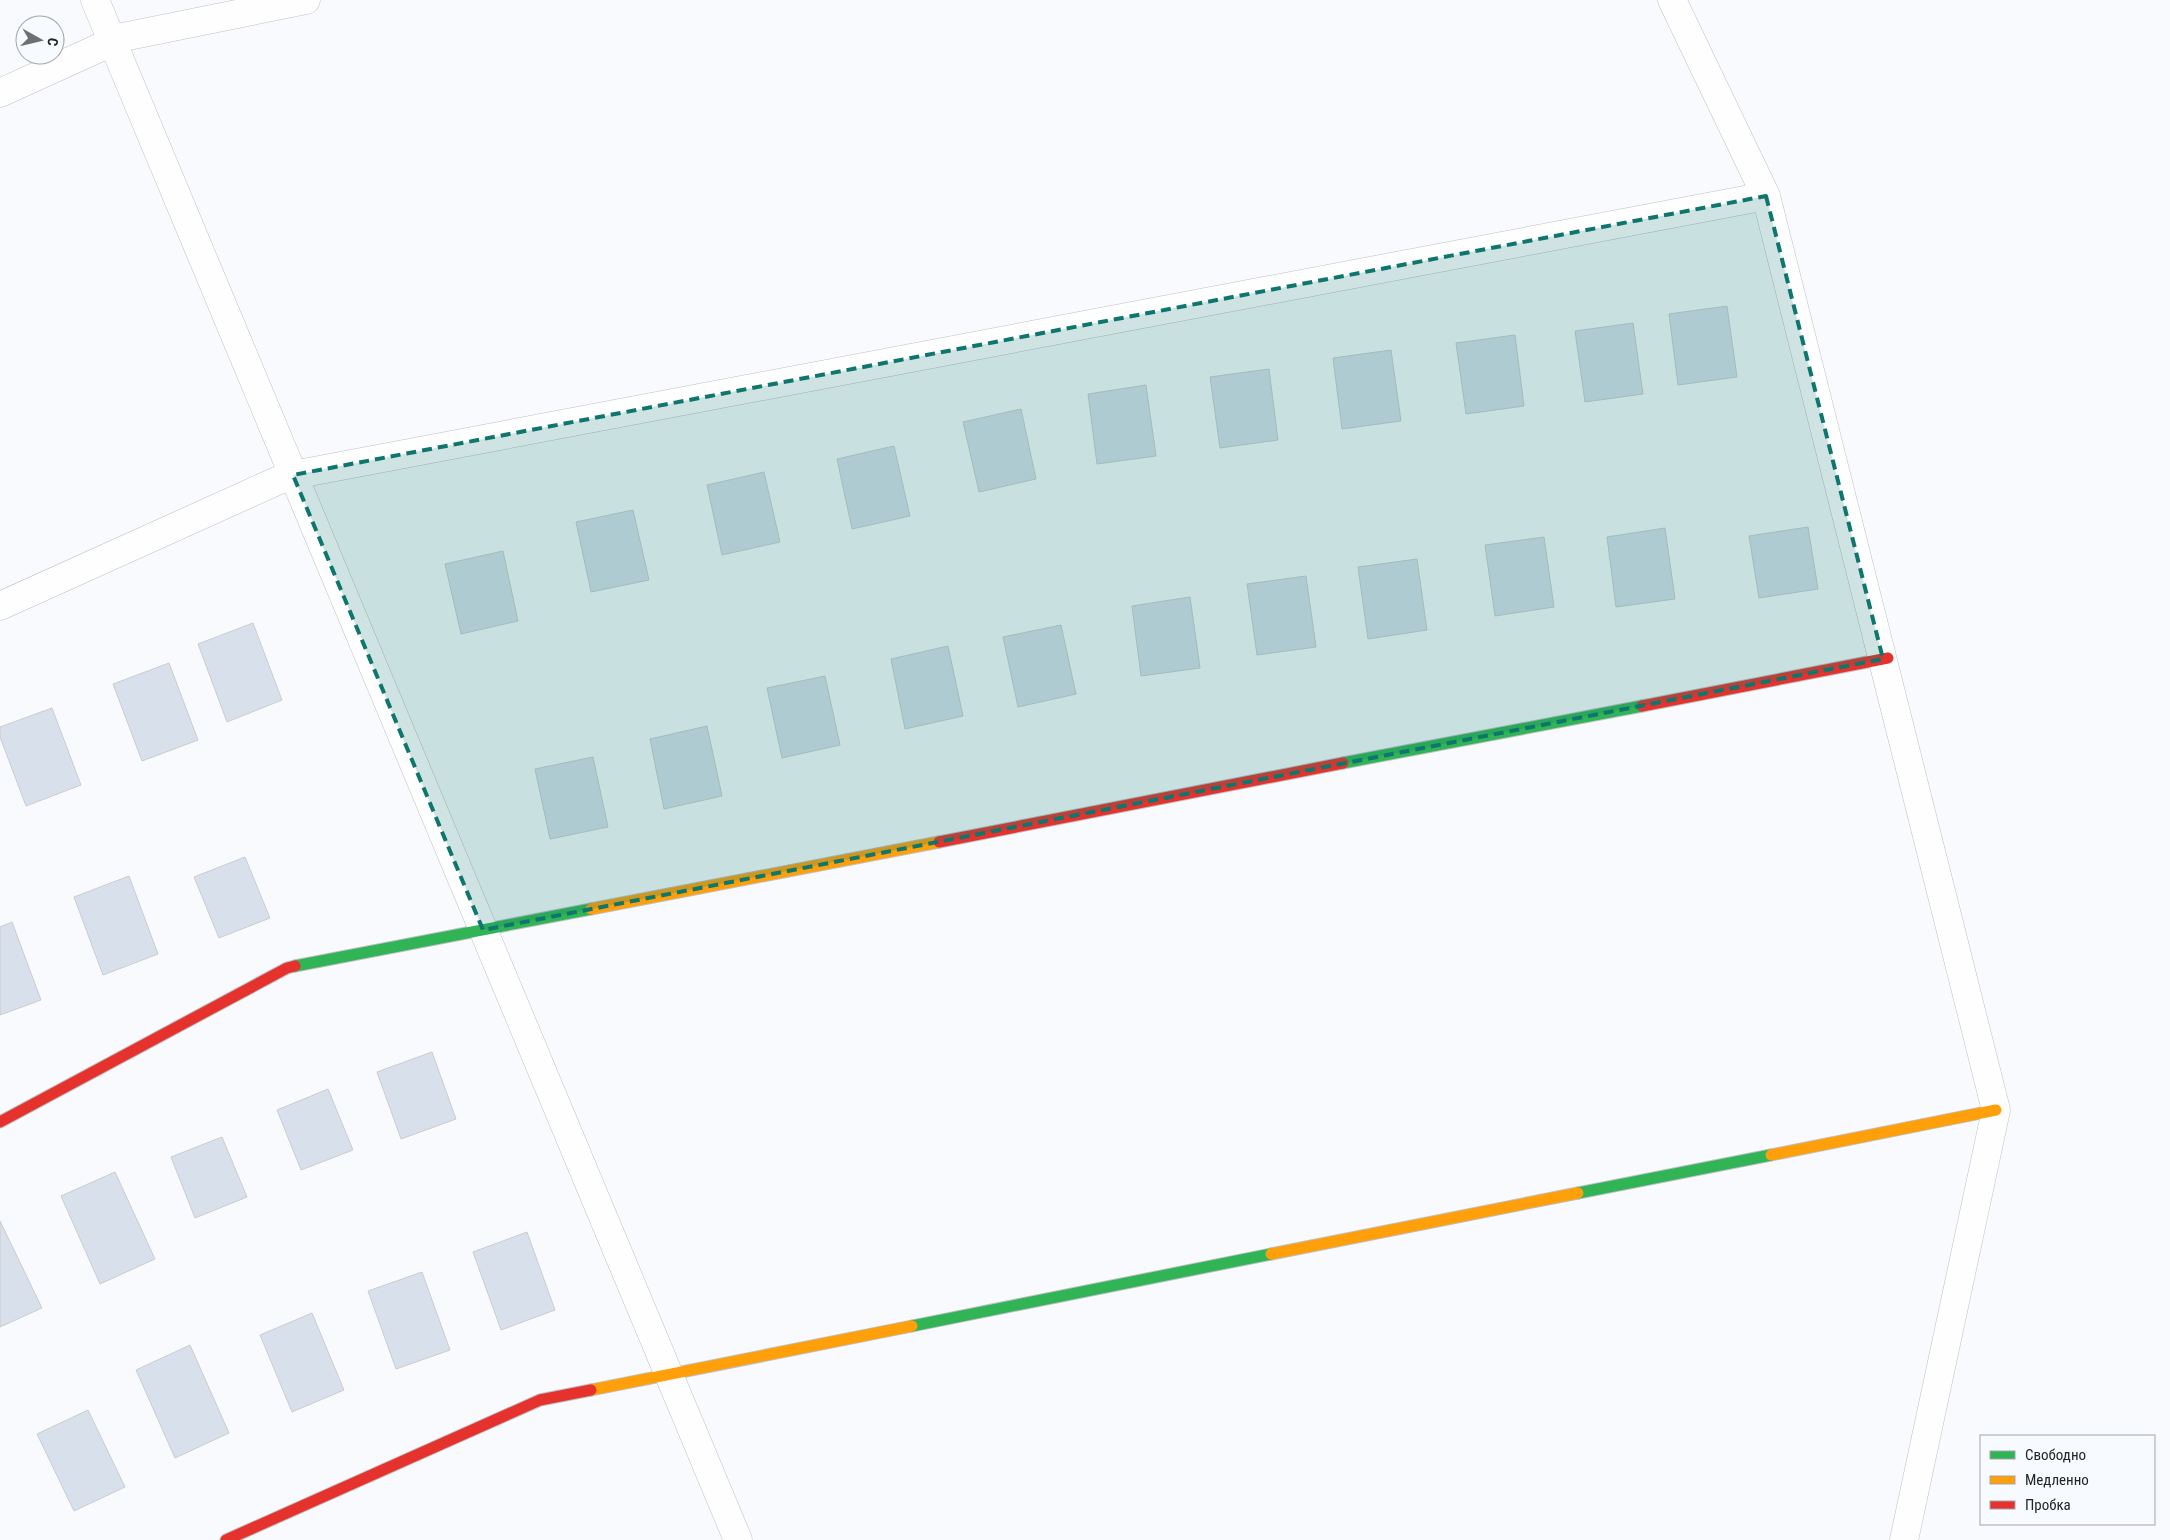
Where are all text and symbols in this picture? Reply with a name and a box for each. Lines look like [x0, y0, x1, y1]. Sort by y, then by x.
north arrow [15, 15, 65, 65]
text: С [44, 37, 61, 47]
legend [1980, 1435, 2155, 1525]
text: Свободно [2025, 1446, 2086, 1464]
text: Медленно [2025, 1471, 2089, 1489]
text: Пробка [2025, 1496, 2071, 1514]

